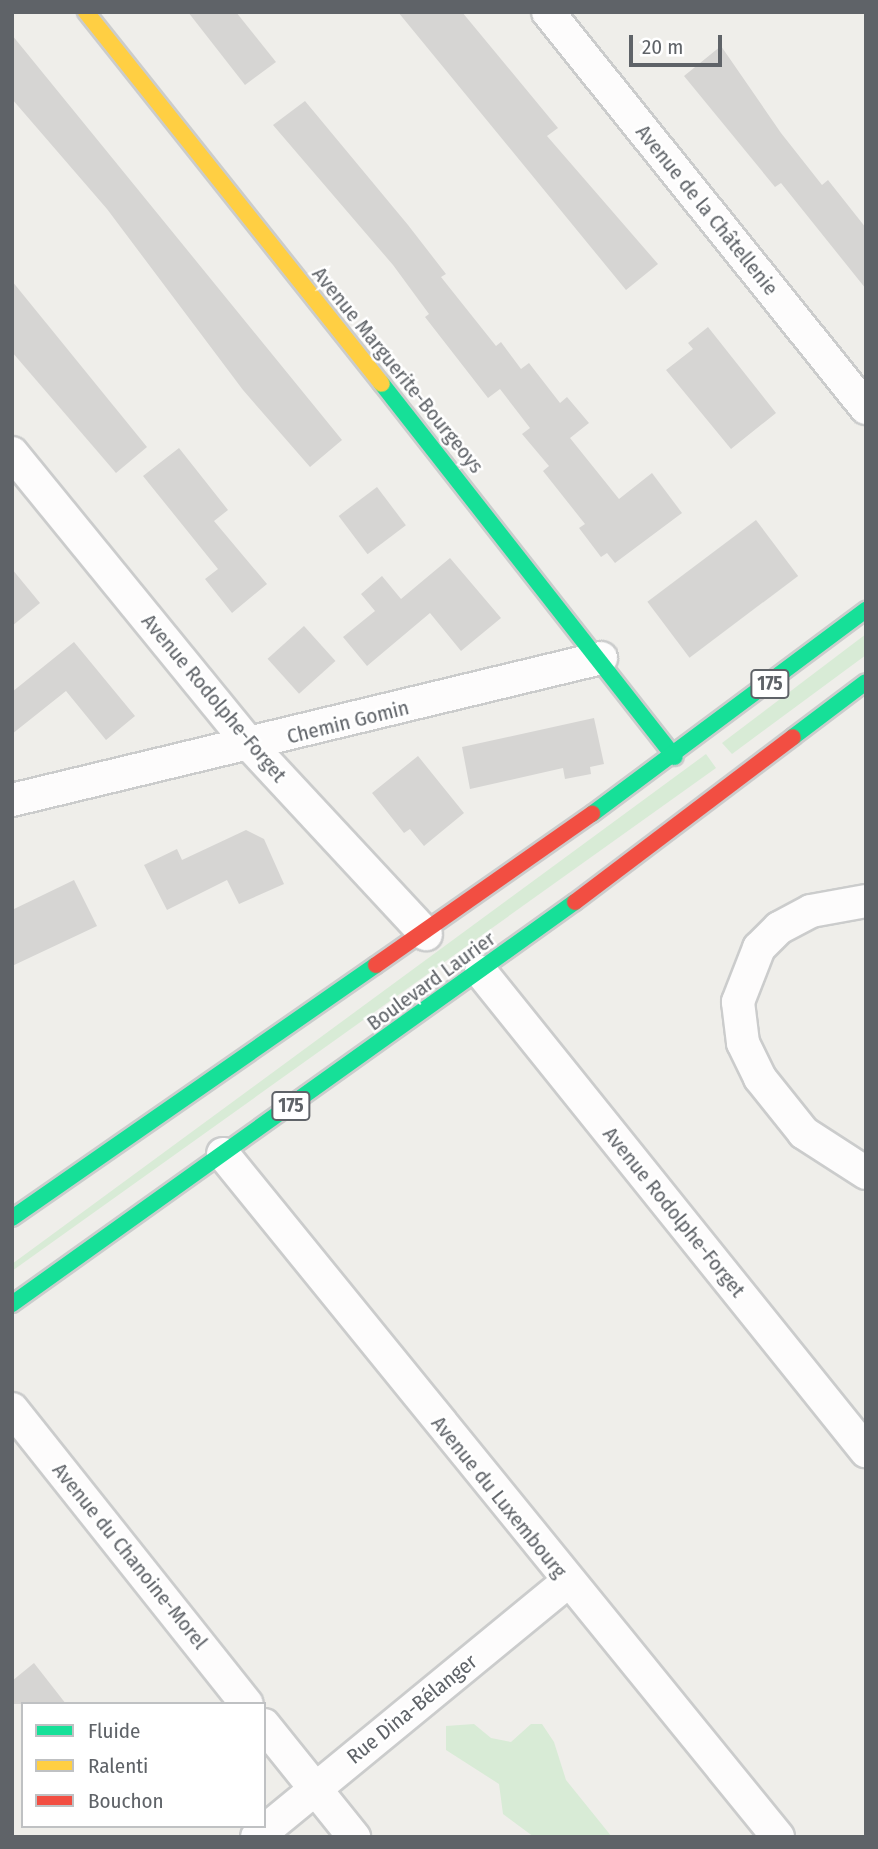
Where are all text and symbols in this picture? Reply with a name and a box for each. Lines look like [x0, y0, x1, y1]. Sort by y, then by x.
scale bar [633, 21, 726, 65]
text: 20 m [642, 34, 683, 60]
street label: Avenue de la Châtellenie [630, 120, 784, 300]
street label: Avenue Marguerite-Bourgeoys [307, 262, 489, 478]
street label: Avenue Rodolphe-Forget [136, 609, 292, 787]
road number: 175 [749, 668, 791, 699]
street label: Chemin Gomin [284, 695, 412, 749]
street label: Boulevard Laurier [362, 926, 500, 1036]
road number: 175 [270, 1090, 312, 1122]
street label: Avenue Rodolphe-Forget [598, 1122, 750, 1302]
street label: Avenue du Luxembourg [426, 1411, 572, 1583]
street label: Avenue du Chanoine-Morel [47, 1458, 213, 1654]
street label: Rue Dina-Bélanger [342, 1649, 482, 1769]
legend [21, 1702, 266, 1828]
text: Fluide [88, 1718, 140, 1744]
text: Ralenti [88, 1753, 148, 1779]
text: Bouchon [88, 1788, 164, 1814]

